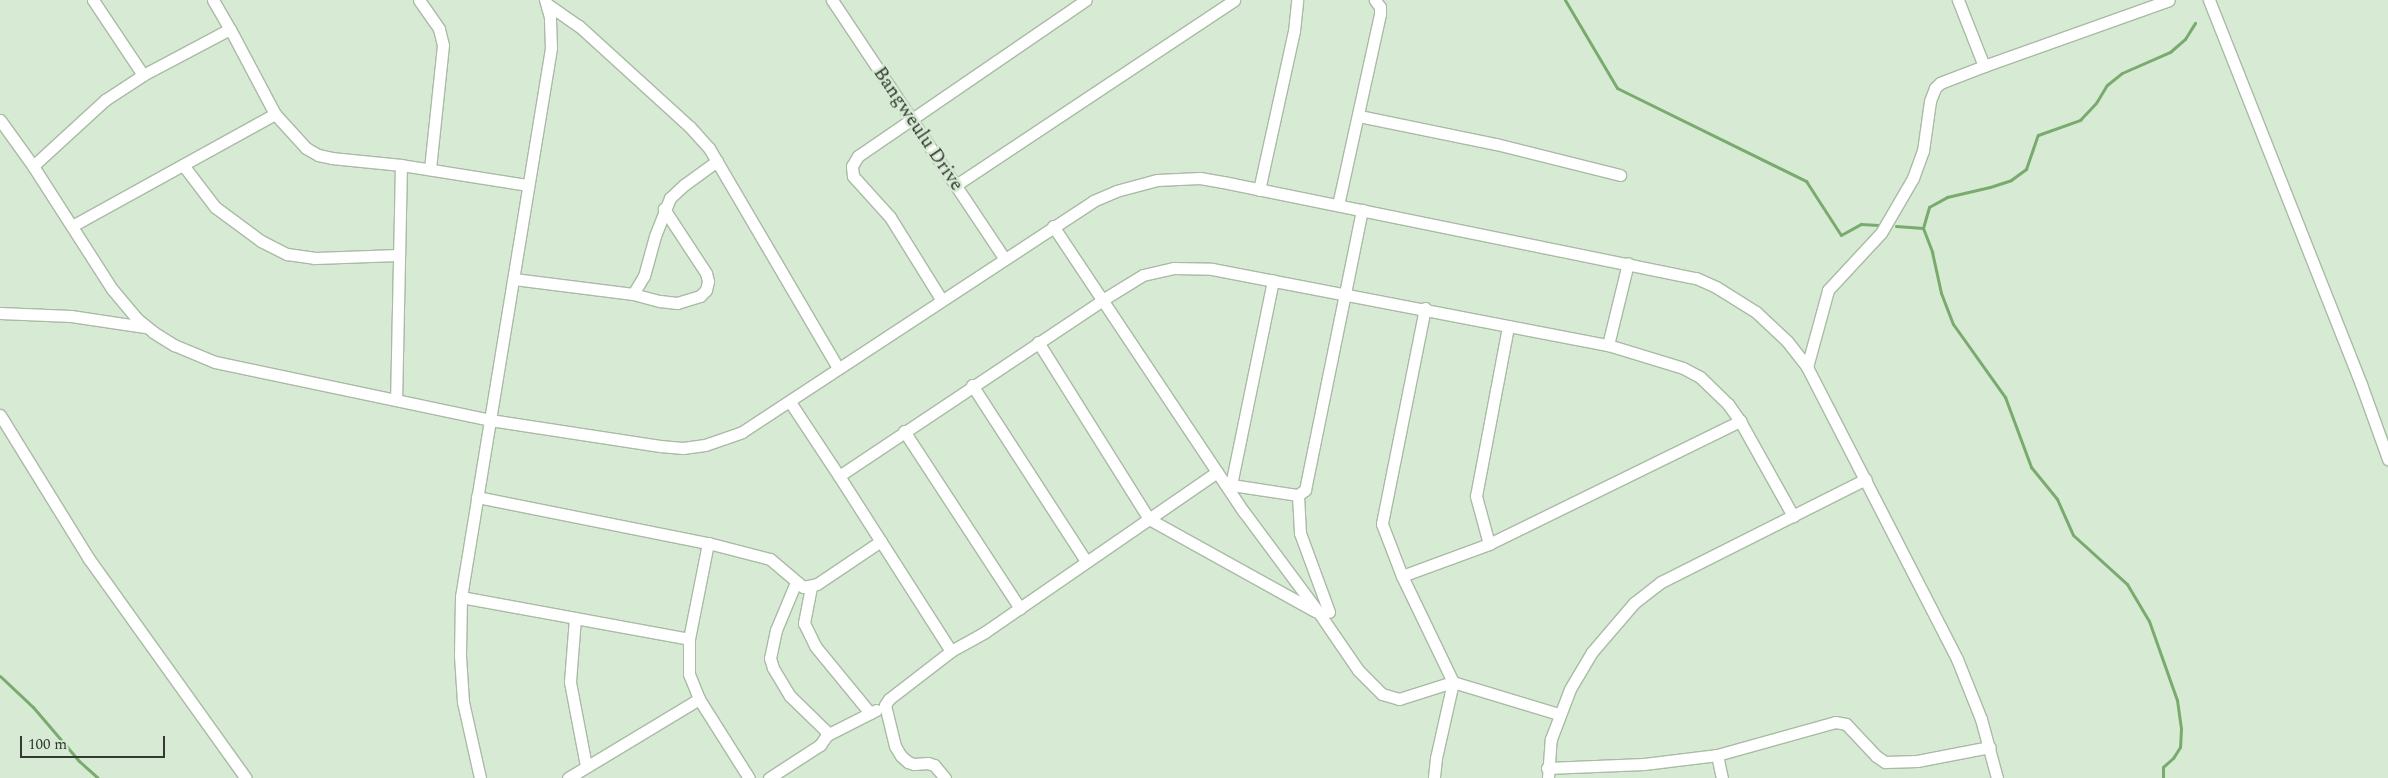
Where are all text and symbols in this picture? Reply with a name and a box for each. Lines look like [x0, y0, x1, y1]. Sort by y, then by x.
street label: Bangweulu Drive [868, 63, 968, 195]
scale bar [22, 726, 168, 758]
text: 100 m [28, 733, 67, 756]

